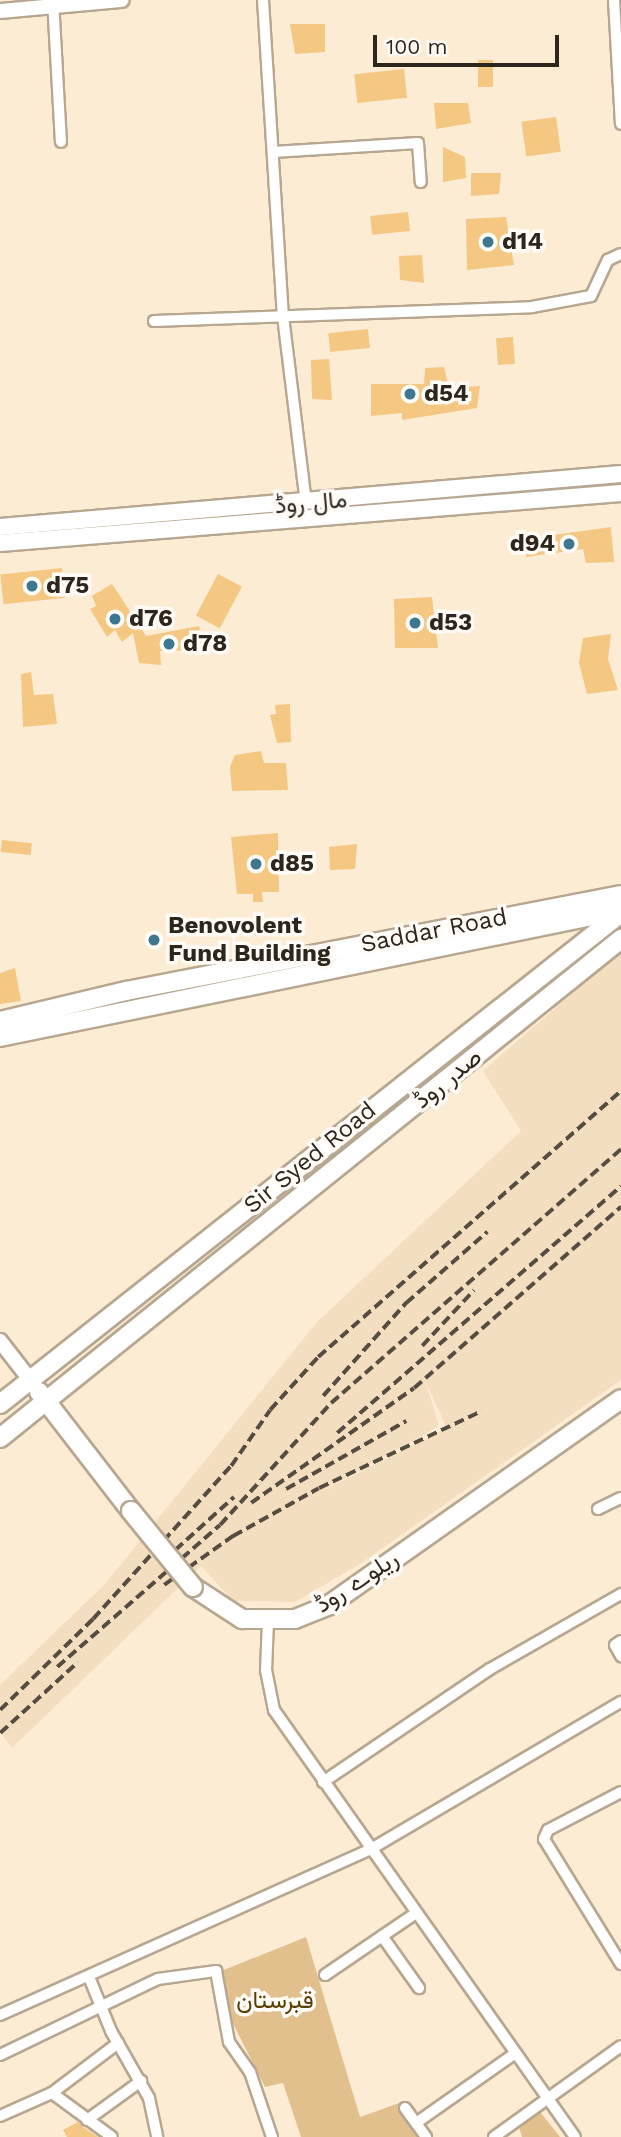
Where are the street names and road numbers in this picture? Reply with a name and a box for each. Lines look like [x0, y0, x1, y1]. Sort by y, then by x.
street label: مال روڈ [274, 485, 348, 521]
street label: Saddar Road [358, 903, 510, 959]
street label: صدر روڈ [408, 1043, 488, 1115]
street label: Sir Syed Road [238, 1096, 382, 1220]
street label: ریلوے روڈ [310, 1544, 404, 1620]

